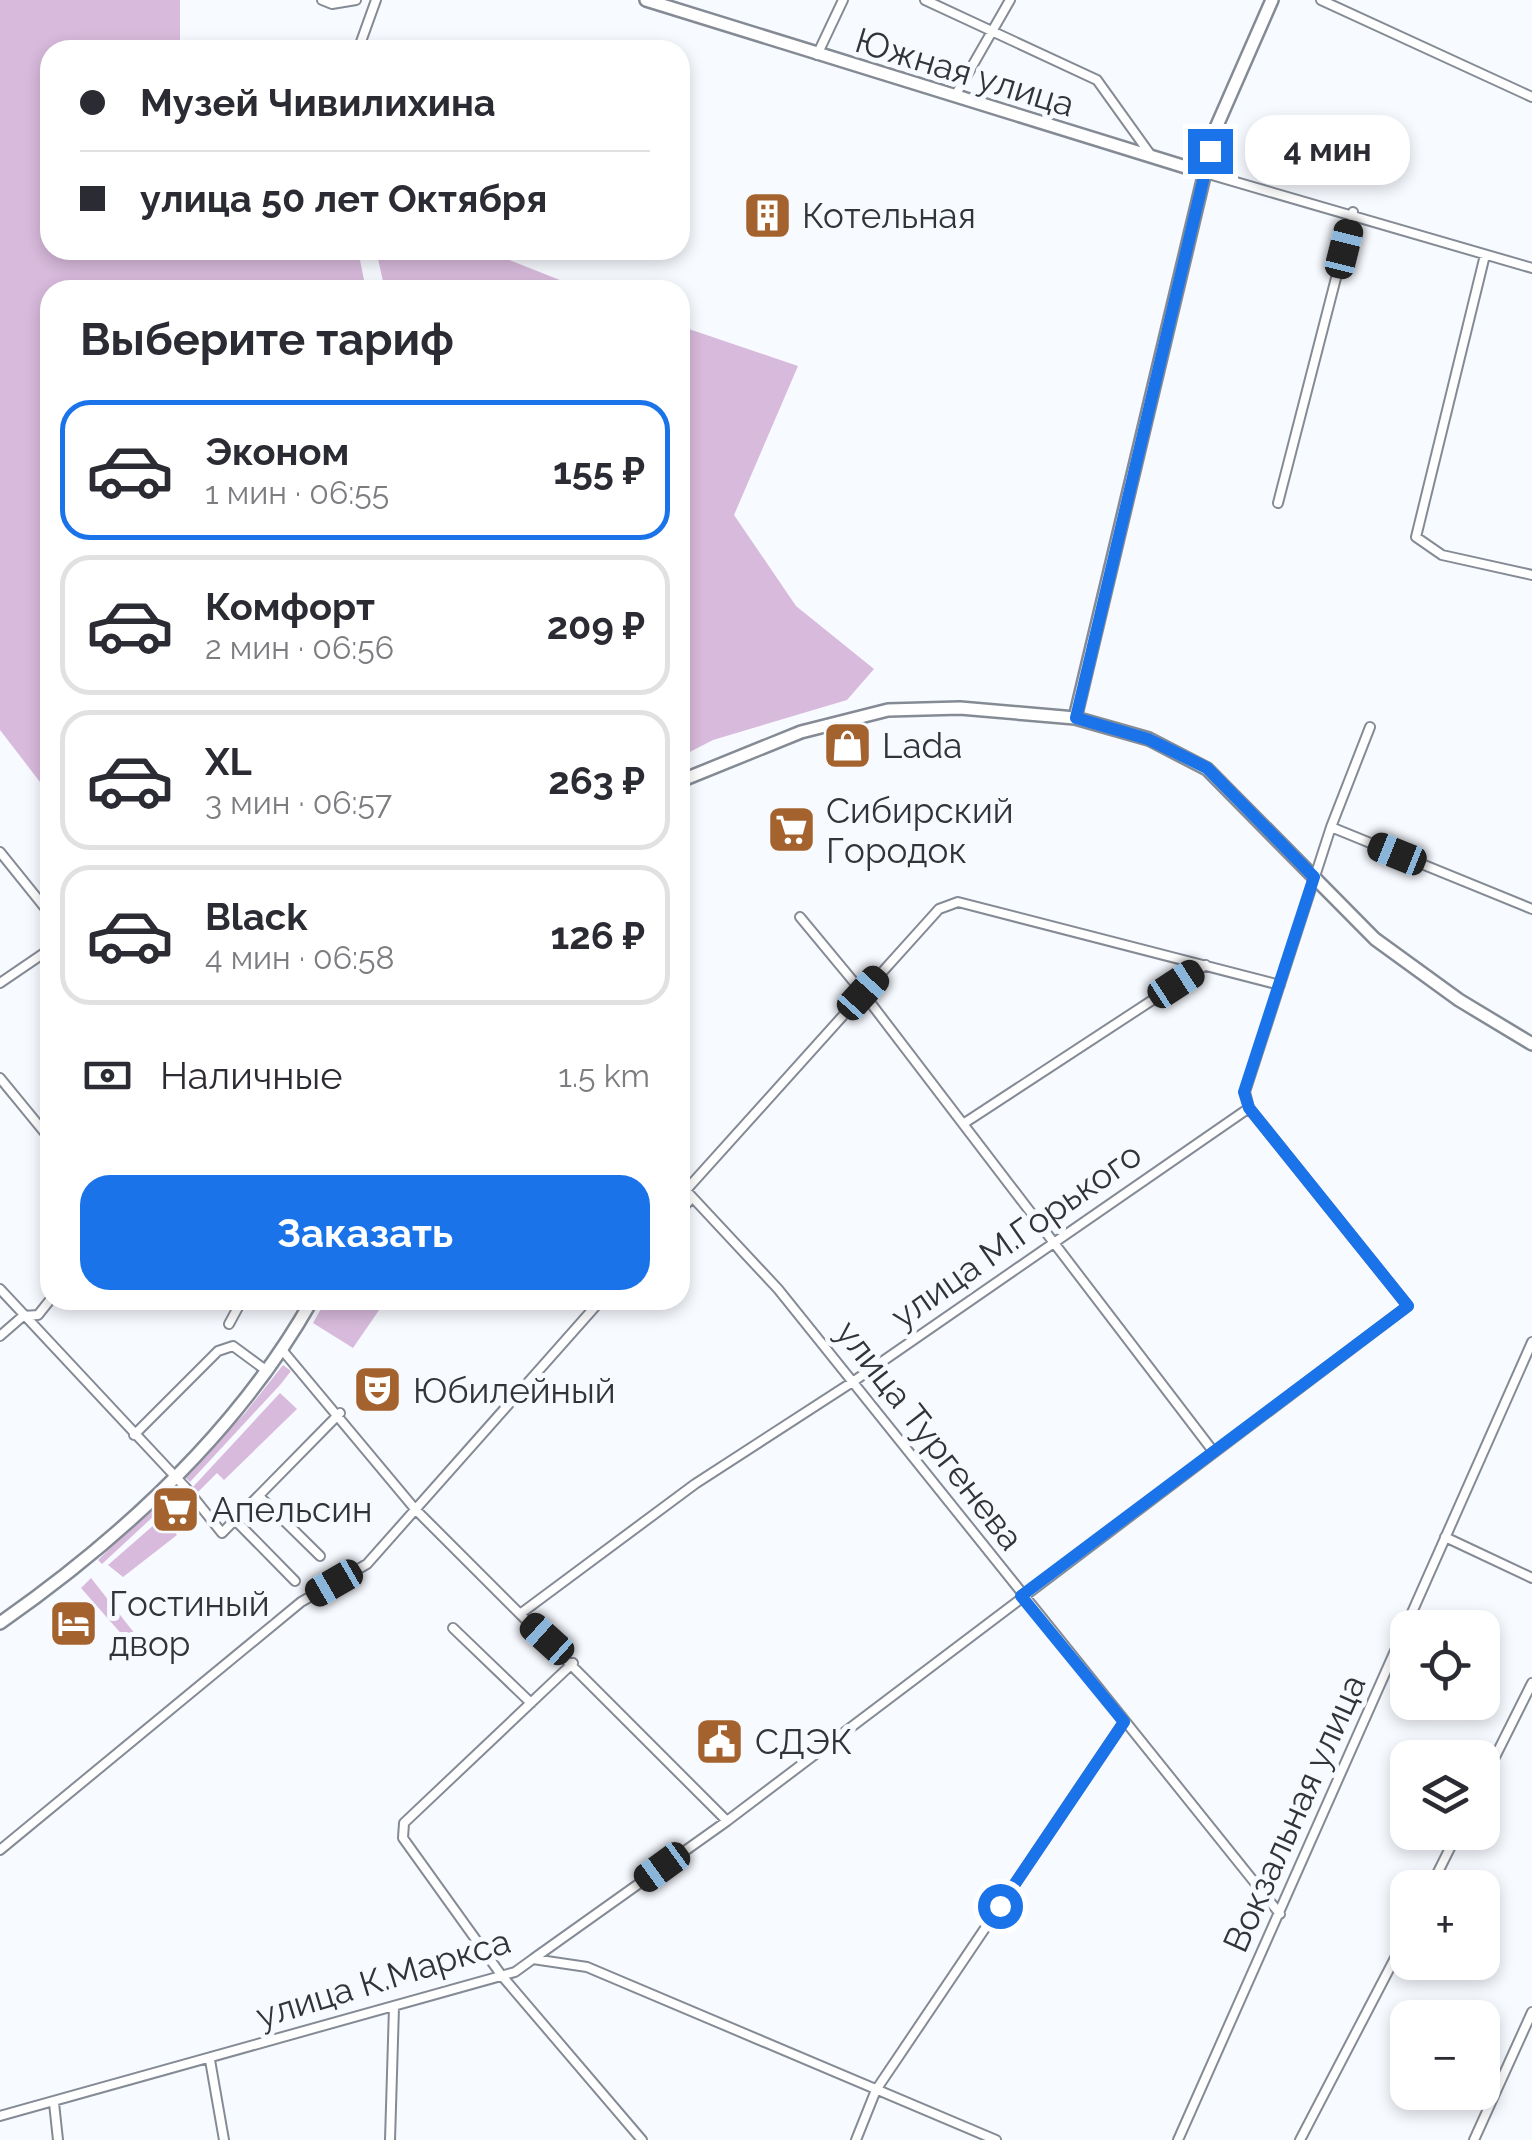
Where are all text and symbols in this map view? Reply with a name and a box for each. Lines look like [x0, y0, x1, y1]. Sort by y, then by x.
street label: Южная улица [851, 19, 1079, 125]
text: Музей Чивилихина [140, 80, 496, 125]
callout: 4 мин [1245, 116, 1410, 186]
route end [1188, 129, 1233, 174]
text: 4 мин [1283, 131, 1372, 168]
text: улица 50 лет Октября [140, 176, 547, 221]
building icon: Котельная [741, 189, 793, 241]
place label: Котельная [802, 195, 976, 236]
car [1322, 216, 1366, 282]
text: Выберите тариф [80, 313, 454, 366]
icon: car [85, 425, 175, 515]
text: Эконом [205, 429, 349, 474]
text: 155 ₽ [553, 448, 645, 493]
text: 1 мин · 06:55 [205, 474, 389, 511]
icon: car [85, 580, 175, 670]
text: Комфорт [205, 584, 375, 629]
text: 209 ₽ [547, 603, 645, 648]
text: 2 мин · 06:56 [205, 629, 394, 666]
shop icon: Lada [821, 719, 873, 771]
place label: Lada [882, 725, 962, 766]
icon: car [85, 735, 175, 825]
text: XL [205, 739, 252, 784]
text: 263 ₽ [548, 758, 645, 803]
text: 3 мин · 06:57 [205, 784, 392, 821]
place label: Сибирский Городок [826, 790, 1013, 871]
supermarket icon: Сибирский Городок [765, 804, 817, 856]
car [1364, 829, 1430, 879]
icon: car [85, 890, 175, 980]
text: Black [205, 894, 307, 939]
text: 126 ₽ [551, 913, 645, 958]
text: 4 мин · 06:58 [205, 939, 394, 976]
car [1143, 955, 1209, 1013]
car [832, 961, 894, 1025]
icon: cash [80, 1048, 135, 1103]
text: Наличные [160, 1053, 343, 1098]
text: 1.5 km [558, 1057, 650, 1094]
street label: улица М.Горького [883, 1133, 1149, 1337]
button: Заказать [80, 1175, 650, 1290]
street label: улица Тургенева [828, 1312, 1032, 1558]
theatre icon: Юбилейный [352, 1364, 404, 1416]
place label: Юбилейный [413, 1370, 616, 1411]
supermarket icon: Апельсин [150, 1483, 202, 1535]
place label: Апельсин [211, 1489, 373, 1530]
car [301, 1555, 367, 1611]
place label: Гостиный двор [109, 1583, 270, 1664]
hotel icon: Гостиный двор [48, 1597, 100, 1649]
car [515, 1608, 579, 1670]
map controls [1390, 1610, 1500, 2110]
button: locate [1390, 1610, 1500, 1720]
street label: Вокзальная улица [1214, 1668, 1374, 1958]
public building icon: СДЭК [694, 1715, 746, 1767]
place label: СДЭК [755, 1721, 852, 1762]
button: layers [1390, 1740, 1500, 1850]
car [629, 1837, 695, 1897]
button: + [1390, 1870, 1500, 1980]
route start [978, 1884, 1023, 1929]
street label: улица К.Маркса [251, 1920, 515, 2036]
button: − [1390, 2000, 1500, 2110]

